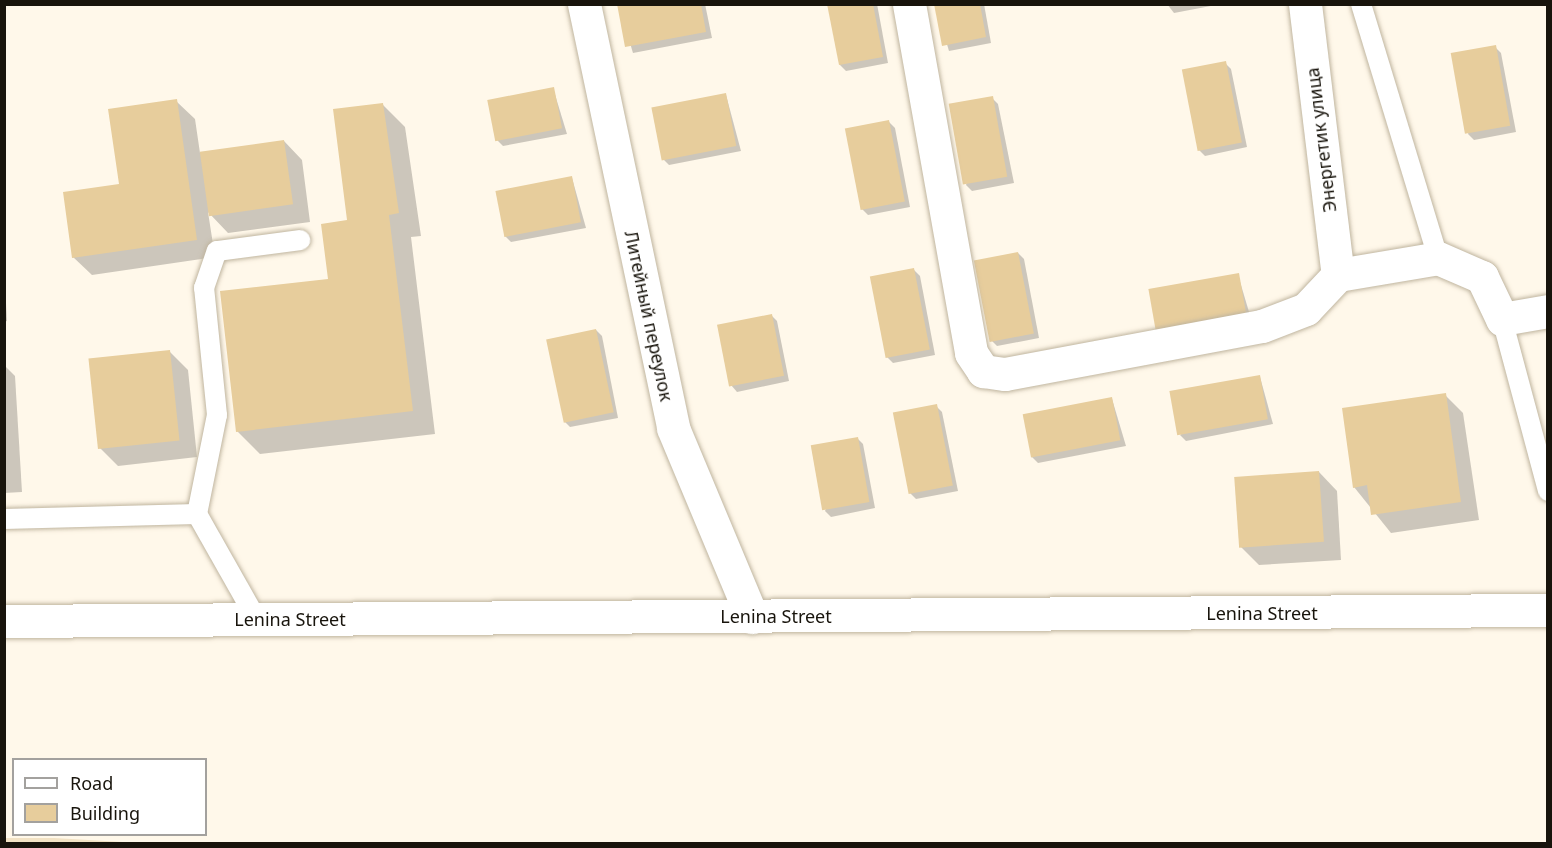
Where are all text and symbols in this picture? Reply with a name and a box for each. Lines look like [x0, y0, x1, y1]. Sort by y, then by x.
street label: Энергетик улица [1301, 66, 1341, 214]
street label: Литейный переулок [620, 229, 678, 403]
street label: Lenina Street [1206, 602, 1318, 624]
street label: Lenina Street [720, 605, 832, 627]
street label: Lenina Street [234, 608, 346, 630]
legend [12, 758, 207, 836]
text: Road [70, 771, 113, 795]
text: Building [70, 801, 140, 825]

